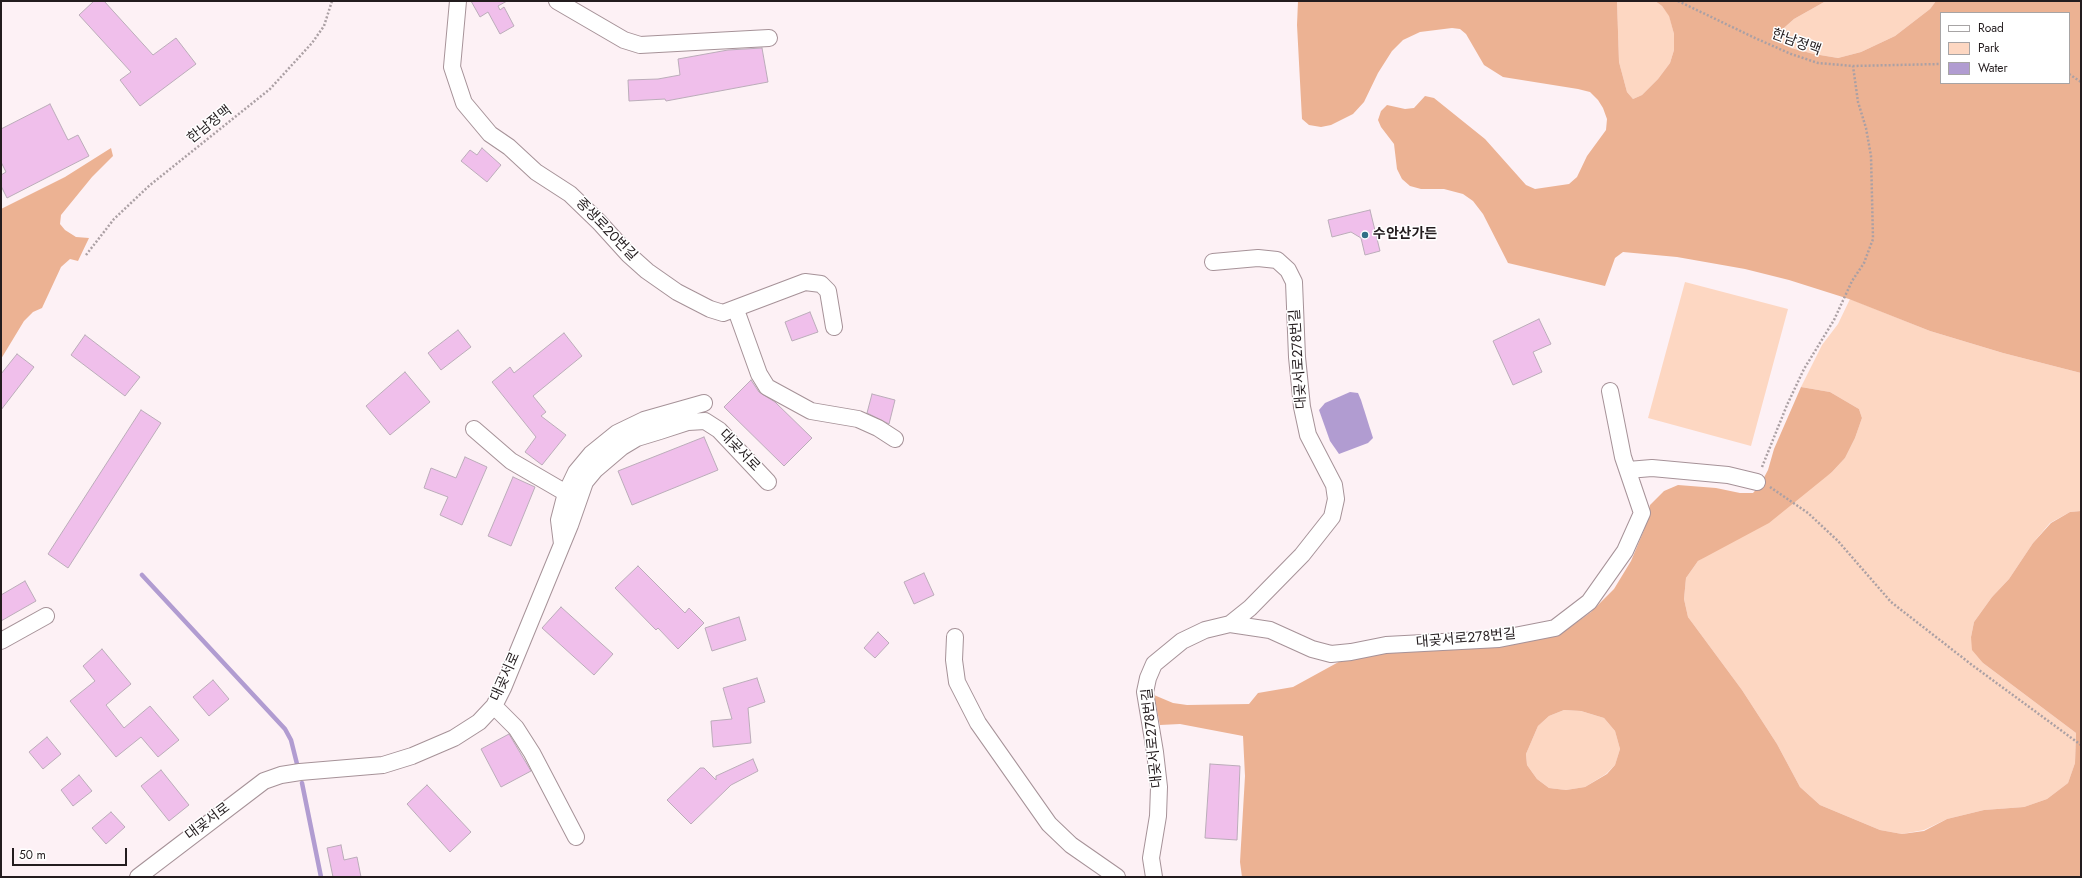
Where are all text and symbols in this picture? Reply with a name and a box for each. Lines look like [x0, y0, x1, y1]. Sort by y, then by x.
legend [1940, 12, 2070, 84]
text: Road [1978, 19, 2004, 37]
street label: 한남정맥 [1769, 26, 1823, 60]
text: Park [1978, 39, 1999, 57]
text: Water [1978, 59, 2008, 77]
street label: 한남정맥 [185, 103, 235, 147]
street label: 종생로20번길 [572, 195, 640, 265]
place label: 수안산가든 [1373, 227, 1437, 243]
marker: 수안산가든 [1360, 230, 1370, 240]
street label: 대곶서로278번길 [1287, 308, 1311, 410]
street label: 대곶서로 [715, 427, 763, 475]
street label: 대곶서로278번길 [1415, 626, 1517, 652]
street label: 대곶서로 [488, 650, 524, 704]
street label: 대곶서로278번길 [1139, 687, 1167, 789]
street label: 대곶서로 [182, 800, 234, 844]
scale bar [14, 840, 129, 866]
text: 50 m [19, 846, 46, 864]

